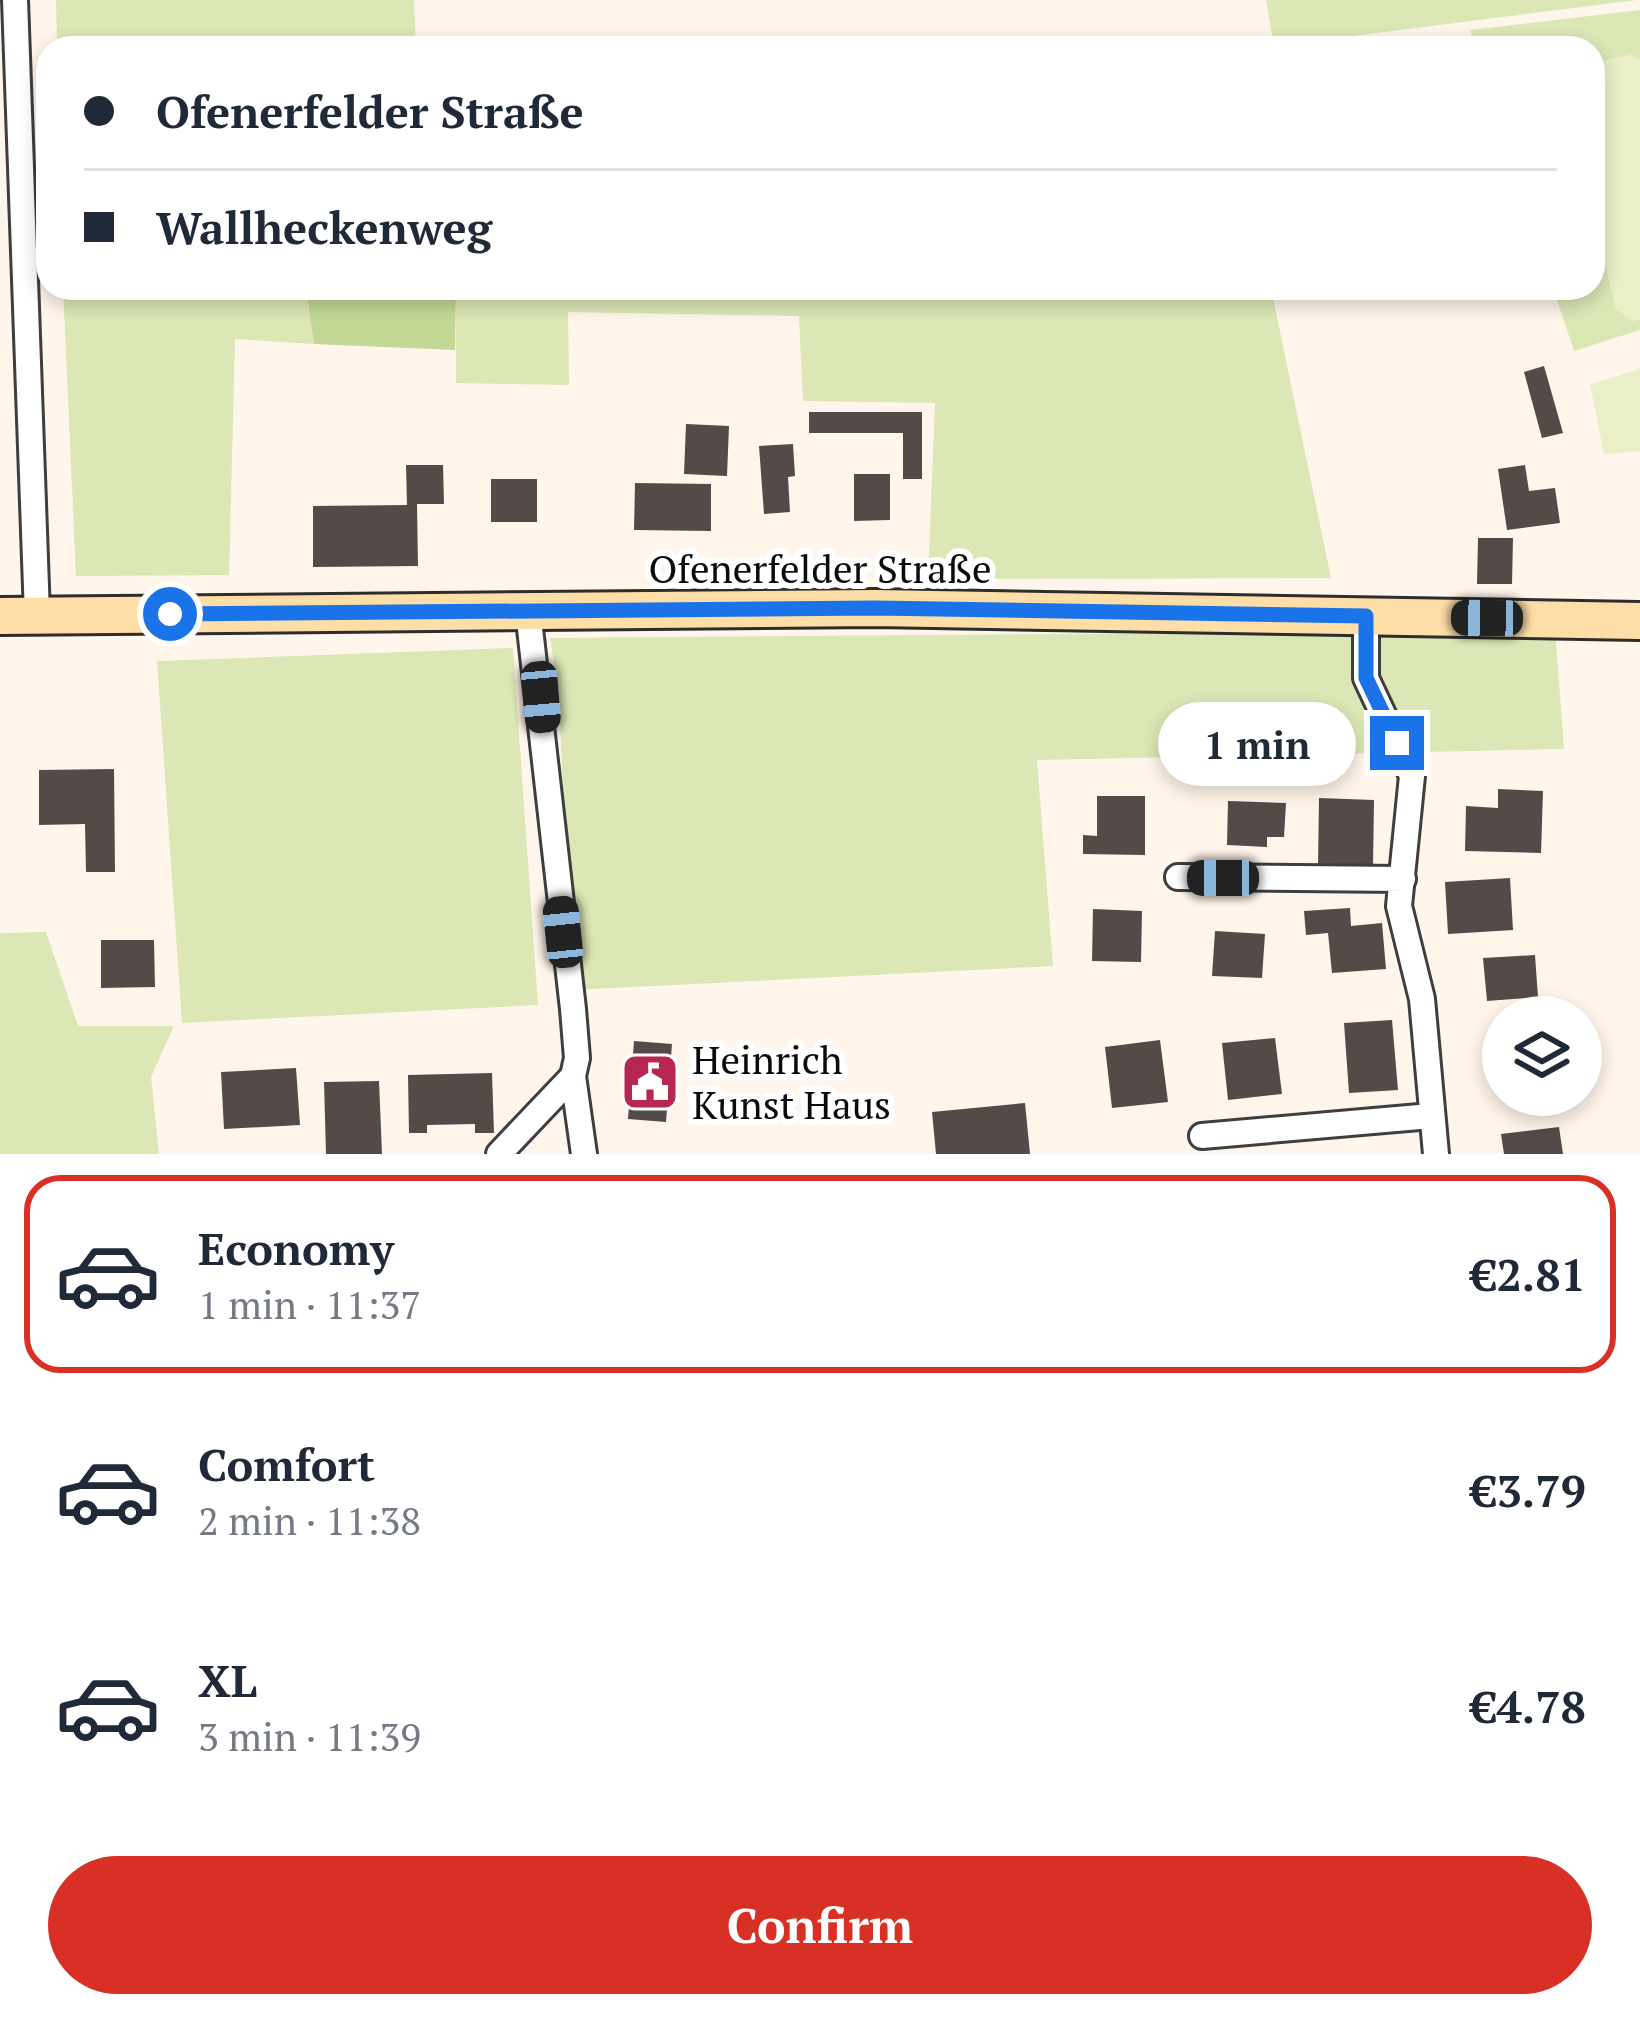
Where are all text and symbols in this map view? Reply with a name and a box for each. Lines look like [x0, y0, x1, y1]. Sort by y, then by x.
text: Ofenerfelder Straße [156, 81, 584, 141]
text: Wallheckenweg [156, 197, 492, 257]
street label: Ofenerfelder Straße [648, 542, 992, 594]
route start [143, 587, 197, 641]
car [1451, 599, 1523, 637]
car [520, 660, 562, 734]
callout: 1 min [1157, 701, 1355, 785]
route end [1370, 716, 1424, 770]
text: 1 min [1204, 718, 1310, 770]
car [1187, 860, 1259, 896]
car [541, 894, 585, 970]
map controls [1482, 996, 1602, 1116]
button: layers [1482, 996, 1602, 1116]
place label: Heinrich Kunst Haus [692, 1033, 891, 1130]
public building icon: Heinrich Kunst Haus [619, 1051, 681, 1113]
text: Economy [198, 1218, 394, 1278]
icon: car [54, 1220, 162, 1328]
text: €2.81 [1471, 1244, 1586, 1304]
text: 1 min · 11:37 [198, 1278, 421, 1330]
text: Comfort [198, 1434, 375, 1494]
icon: car [54, 1436, 162, 1544]
text: €3.79 [1471, 1460, 1586, 1520]
text: 2 min · 11:38 [198, 1494, 421, 1546]
text: XL [198, 1650, 257, 1710]
icon: car [54, 1652, 162, 1760]
text: €4.78 [1471, 1676, 1586, 1736]
text: 3 min · 11:39 [198, 1710, 421, 1762]
button: Confirm [48, 1856, 1592, 1994]

